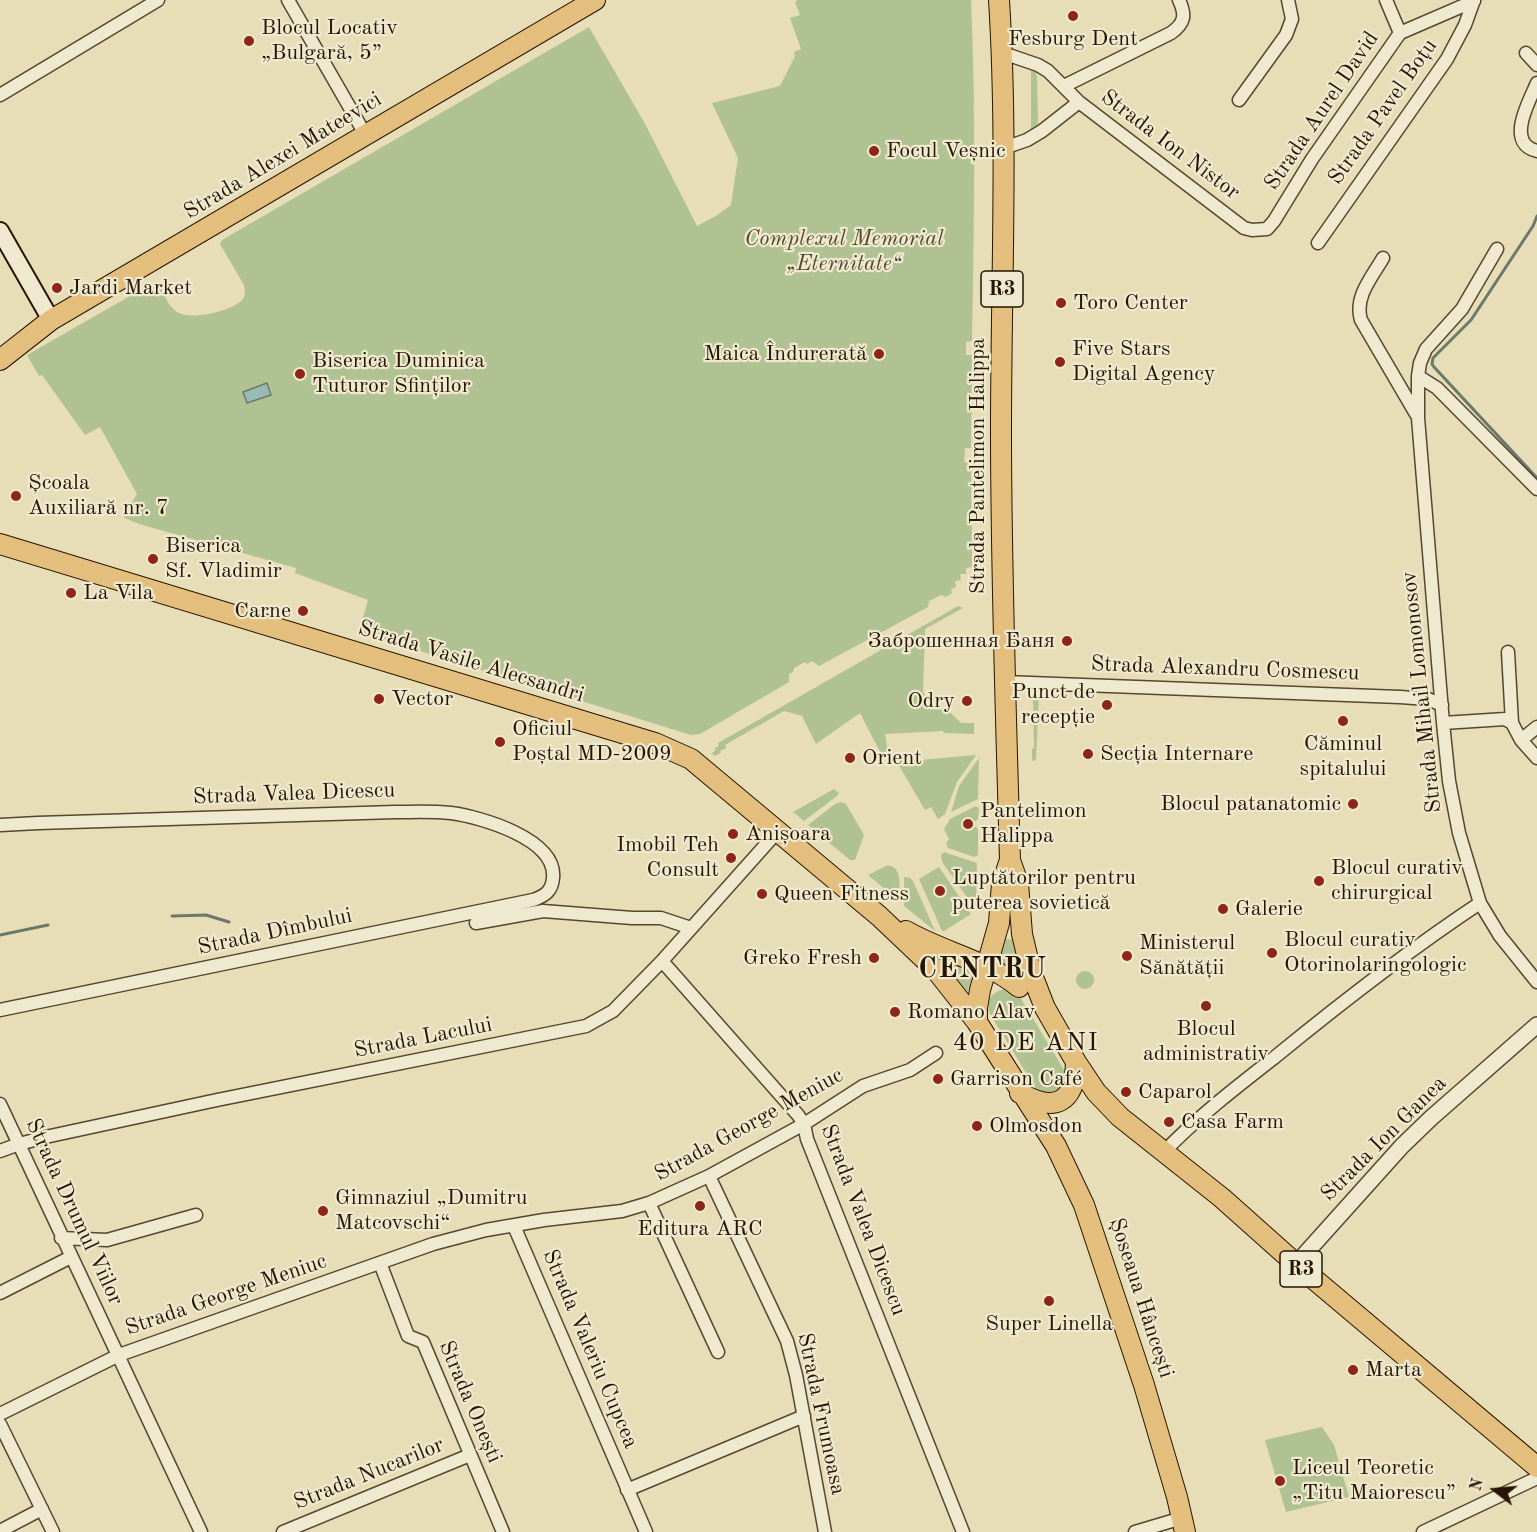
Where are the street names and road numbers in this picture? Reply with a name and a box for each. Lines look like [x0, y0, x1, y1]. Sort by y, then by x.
street label: Strada Aurel David [1259, 27, 1385, 195]
street label: Strada Pavel Boțu [1323, 34, 1443, 190]
street label: Strada Ion Nistor [1095, 84, 1245, 206]
street label: Strada Alexei Mateevici [179, 86, 387, 226]
road number: R3 [981, 271, 1023, 307]
street label: Strada Pantelimon Halippa [965, 338, 991, 594]
street label: Strada Mihail Lomonosov [1396, 570, 1448, 814]
street label: Strada Vasile Alecsandri [355, 615, 587, 709]
street label: Strada Alexandru Cosmescu [1090, 651, 1360, 687]
street label: Strada Valea Dicescu [192, 777, 396, 811]
street label: Strada Dîmbului [195, 903, 355, 961]
street label: Strada Lacului [352, 1012, 494, 1064]
street label: Strada George Meniuc [650, 1062, 848, 1188]
street label: Strada Ion Ganea [1316, 1071, 1452, 1207]
street label: Strada Drumul Viilor [19, 1115, 129, 1309]
street label: Strada Valea Dicescu [814, 1121, 912, 1319]
street label: Șoseaua Hâncești [1103, 1215, 1179, 1381]
street label: Strada Valeriu Cupcea [536, 1246, 644, 1452]
street label: Strada George Meniuc [122, 1248, 330, 1342]
road number: R3 [1280, 1251, 1322, 1287]
street label: Strada Frumoasa [791, 1331, 851, 1497]
street label: Strada Onești [432, 1337, 508, 1467]
street label: Strada Nucarilor [290, 1432, 448, 1516]

